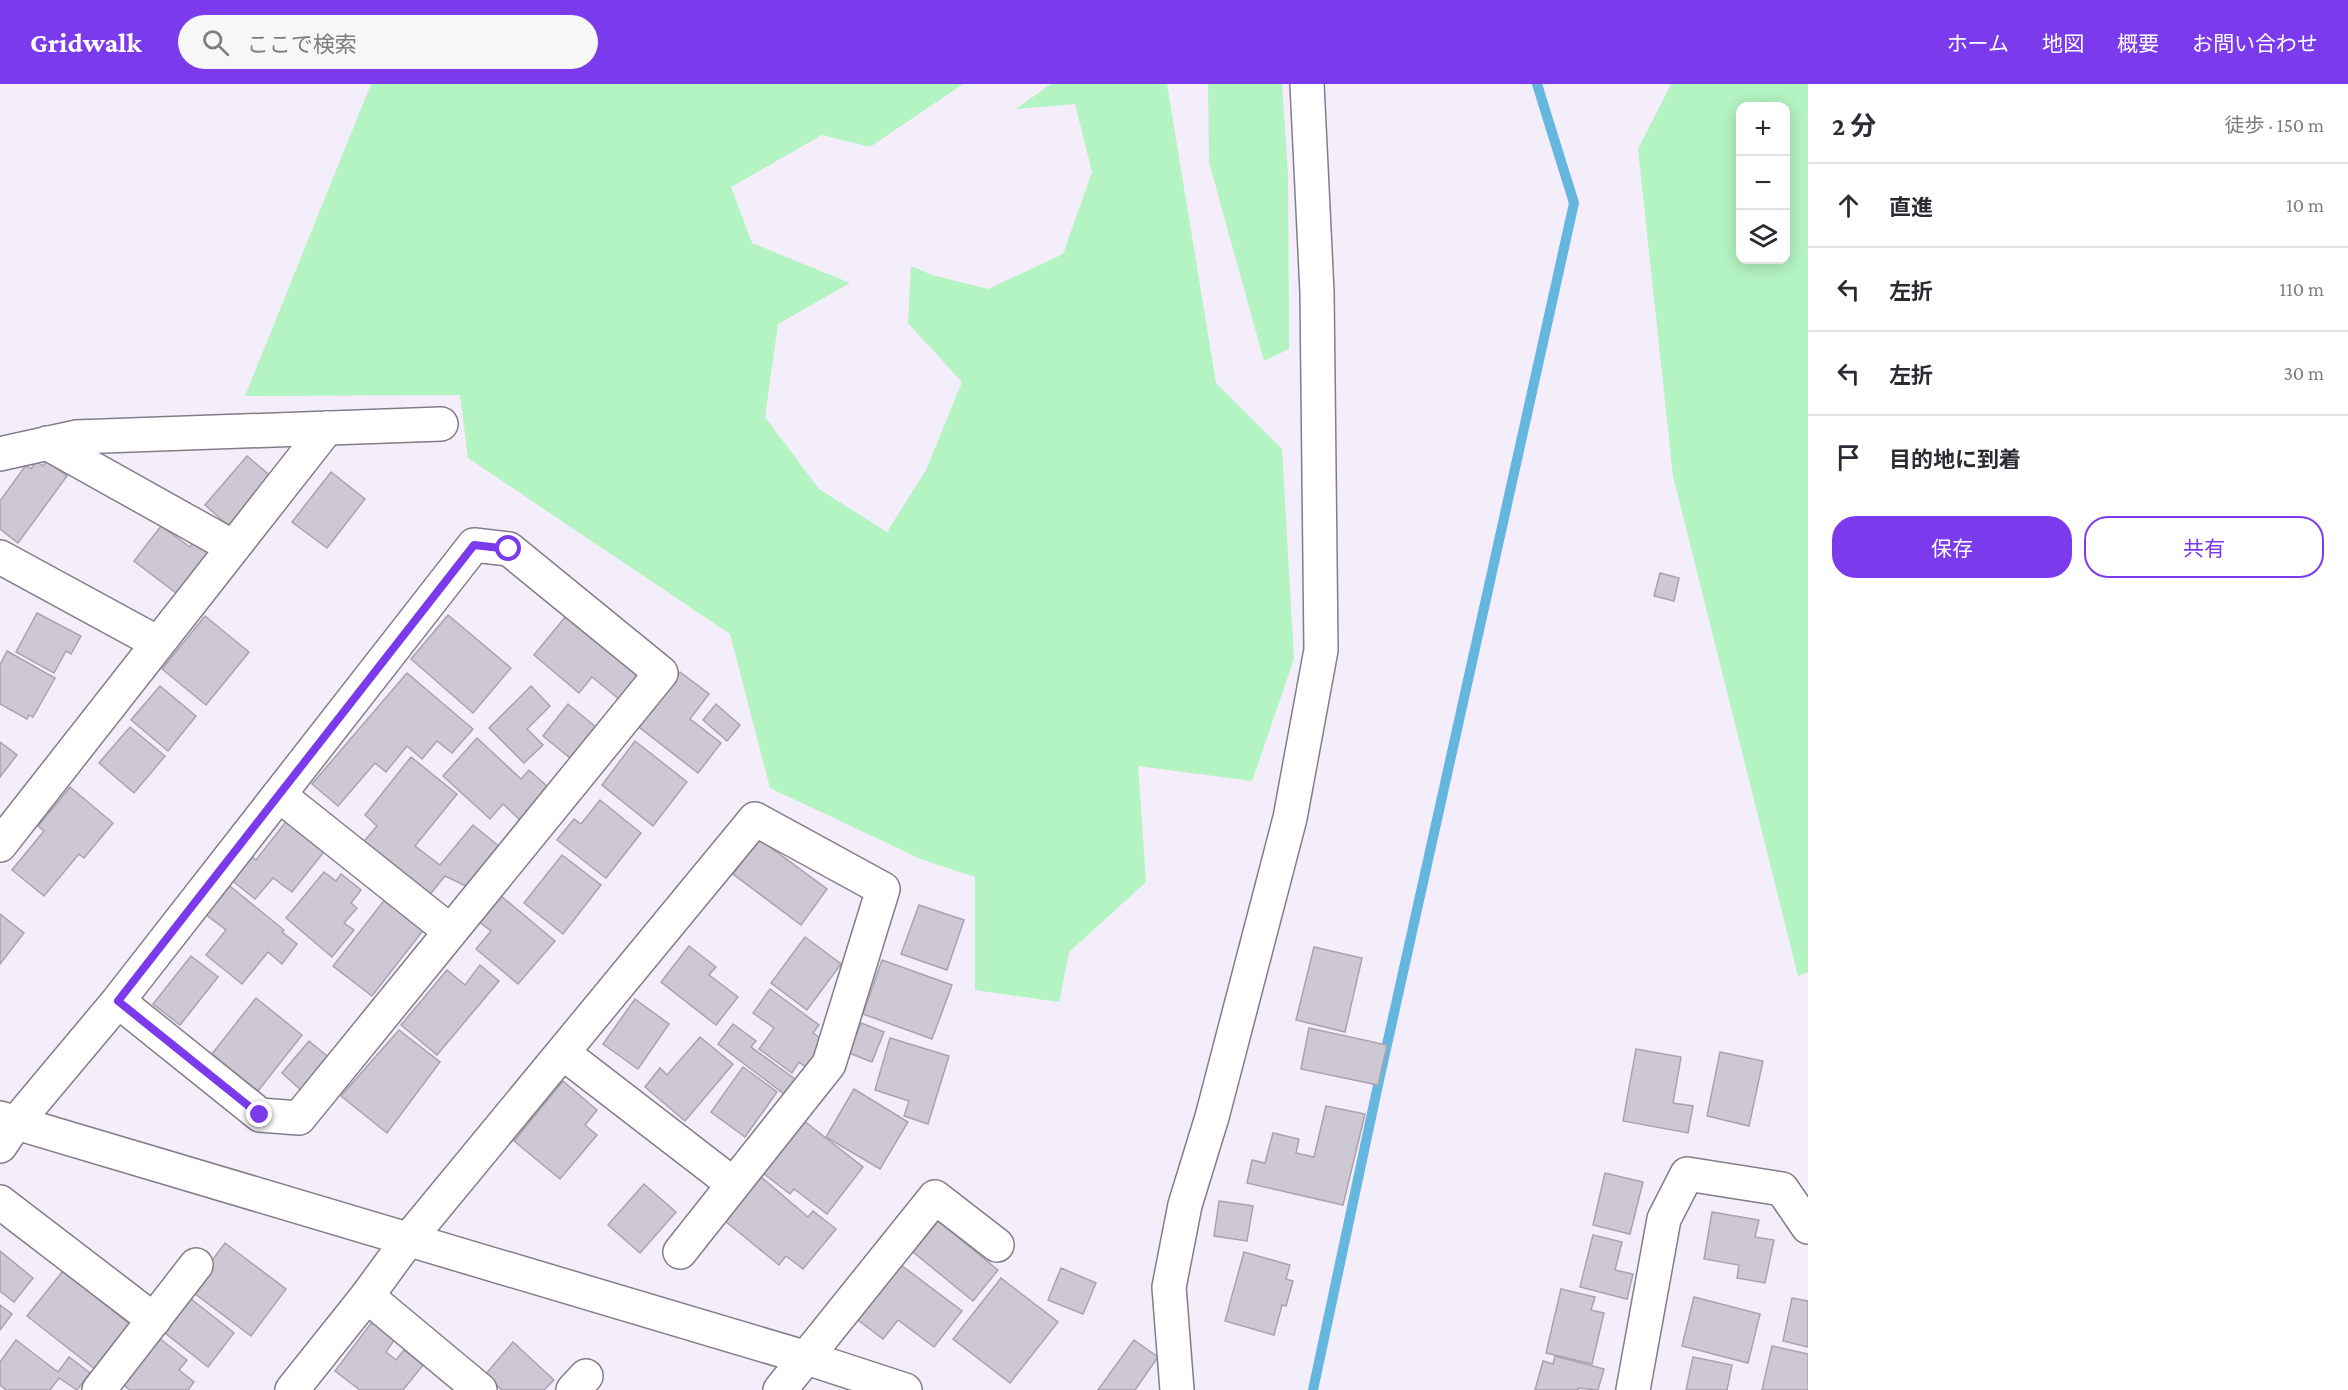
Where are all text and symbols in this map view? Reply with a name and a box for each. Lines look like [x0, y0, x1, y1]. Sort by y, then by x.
search box [178, 15, 598, 69]
icon: search [199, 26, 232, 59]
text: Gridwalk [30, 27, 142, 58]
text: ここで検索 [247, 32, 357, 57]
text: ホーム [1947, 32, 2009, 56]
text: 地図 [2042, 32, 2084, 56]
text: 概要 [2117, 32, 2159, 56]
text: お問い合わせ [2192, 32, 2318, 56]
map controls [1736, 102, 1790, 264]
button: + [1736, 102, 1790, 156]
text: 2 分 [1832, 112, 1876, 141]
text: 徒歩 · 150 m [2224, 114, 2324, 136]
button: − [1736, 156, 1790, 210]
icon: ahead [1832, 189, 1865, 222]
text: 10 m [2286, 194, 2324, 216]
text: 直進 [1889, 195, 1933, 220]
button: layers [1736, 210, 1790, 264]
icon: left [1832, 273, 1865, 306]
text: 110 m [2280, 278, 2324, 300]
text: 左折 [1889, 279, 1933, 304]
icon: left [1832, 357, 1865, 390]
text: 30 m [2283, 362, 2324, 384]
text: 左折 [1889, 363, 1933, 388]
icon: arrive [1832, 441, 1865, 474]
text: 目的地に到着 [1889, 447, 2021, 472]
button: 保存 [1832, 516, 2072, 578]
button: 共有 [2084, 516, 2324, 578]
route start [495, 535, 521, 561]
route end [246, 1101, 272, 1127]

